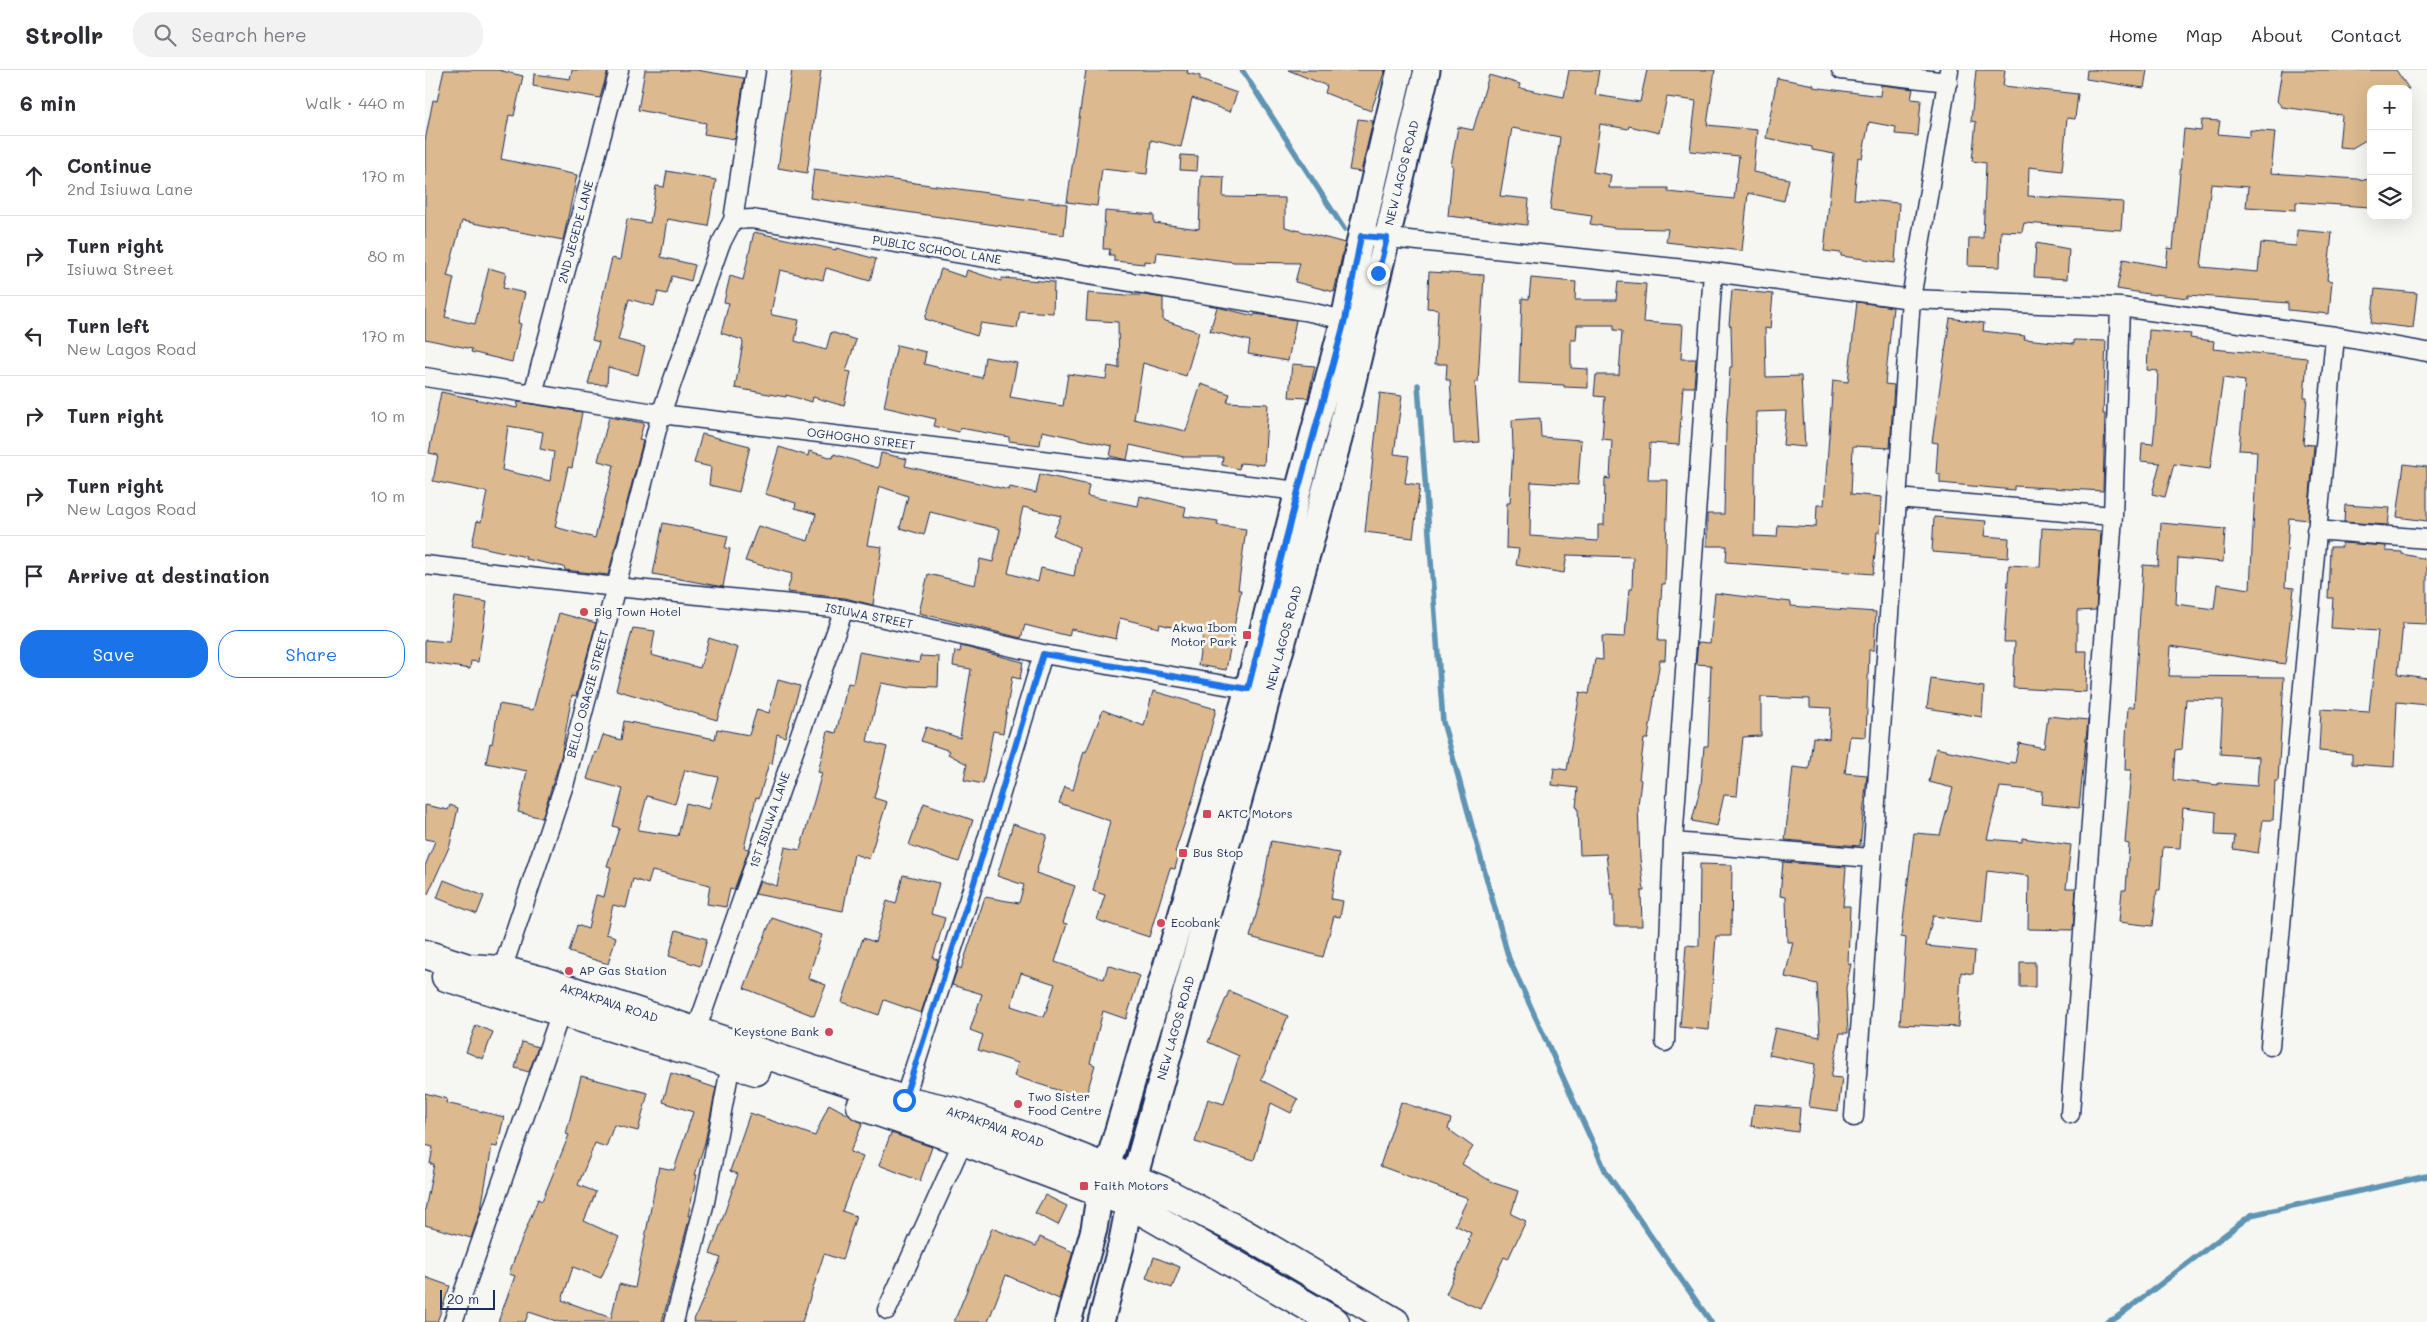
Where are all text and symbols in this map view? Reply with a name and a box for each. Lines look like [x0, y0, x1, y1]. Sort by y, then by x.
search box [133, 12, 483, 57]
text: Strollr [25, 19, 103, 50]
icon: search [151, 21, 179, 49]
text: Search here [191, 22, 307, 47]
text: Home [2109, 23, 2158, 47]
text: Map [2186, 23, 2222, 47]
text: About [2250, 23, 2303, 47]
text: Contact [2331, 23, 2402, 47]
map controls [2367, 85, 2412, 220]
button: + [2367, 85, 2412, 130]
text: 6 min [20, 89, 76, 116]
text: Walk · 440 m [305, 92, 405, 113]
street label: NEW LAGOS ROAD [1380, 119, 1422, 227]
button: − [2367, 130, 2412, 175]
text: Continue [67, 153, 152, 178]
icon: ahead [20, 162, 48, 190]
text: 170 m [361, 165, 405, 186]
button: layers [2367, 175, 2412, 220]
text: 2nd Isiuwa Lane [67, 178, 193, 199]
street label: 2ND JEGEDE LANE [554, 178, 597, 285]
street label: PUBLIC SCHOOL LANE [872, 231, 1003, 267]
text: Turn right [67, 233, 164, 258]
icon: right [20, 242, 48, 270]
text: 80 m [368, 245, 405, 266]
text: Isiuwa Street [67, 258, 174, 279]
route end [1367, 262, 1390, 285]
text: Turn left [67, 313, 150, 338]
icon: left [20, 322, 48, 350]
text: 170 m [361, 325, 405, 346]
text: New Lagos Road [67, 338, 196, 359]
icon: right [20, 402, 48, 430]
text: Turn right [67, 403, 164, 428]
text: 10 m [370, 405, 405, 426]
street label: OGHOGHO STREET [806, 423, 916, 453]
text: Turn right [67, 473, 164, 498]
icon: right [20, 482, 48, 510]
text: 10 m [370, 485, 405, 506]
text: New Lagos Road [67, 498, 196, 519]
icon: arrive [20, 562, 48, 590]
text: Arrive at destination [67, 563, 270, 588]
street label: NEW LAGOS ROAD [1261, 584, 1305, 692]
street label: ISIUWA STREET [824, 599, 915, 631]
place label: Big Town Hotel [594, 603, 681, 619]
marker: Big Town Hotel [578, 606, 590, 618]
place label: Akwa Ibom Motor Park [1171, 619, 1237, 649]
street label: BELLO OSAGIE STREET [562, 628, 612, 759]
marker: Akwa Ibom Motor Park [1241, 629, 1253, 641]
button: Save [20, 630, 208, 678]
button: Share [218, 630, 405, 678]
street label: 1ST ISIUWA LANE [745, 769, 793, 870]
place label: AKTC Motors [1217, 805, 1293, 821]
marker: AKTC Motors [1201, 808, 1213, 820]
place label: Bus Stop [1193, 844, 1243, 860]
marker: Bus Stop [1177, 847, 1189, 859]
place label: Ecobank [1171, 914, 1220, 930]
marker: Ecobank [1155, 917, 1167, 929]
place label: AP Gas Station [579, 962, 667, 978]
marker: AP Gas Station [563, 965, 575, 977]
street label: NEW LAGOS ROAD [1153, 974, 1198, 1082]
street label: AKPAKPAVA ROAD [558, 979, 660, 1025]
place label: Keystone Bank [734, 1023, 819, 1039]
marker: Keystone Bank [823, 1026, 835, 1038]
place label: Two Sister Food Centre [1028, 1088, 1102, 1118]
route start [893, 1089, 916, 1112]
marker: Two Sister Food Centre [1012, 1098, 1024, 1110]
street label: AKPAKPAVA ROAD [944, 1102, 1046, 1150]
place label: Faith Motors [1094, 1177, 1169, 1193]
marker: Faith Motors [1078, 1180, 1090, 1192]
scale bar [440, 1287, 495, 1310]
text: 20 m [447, 1289, 479, 1308]

